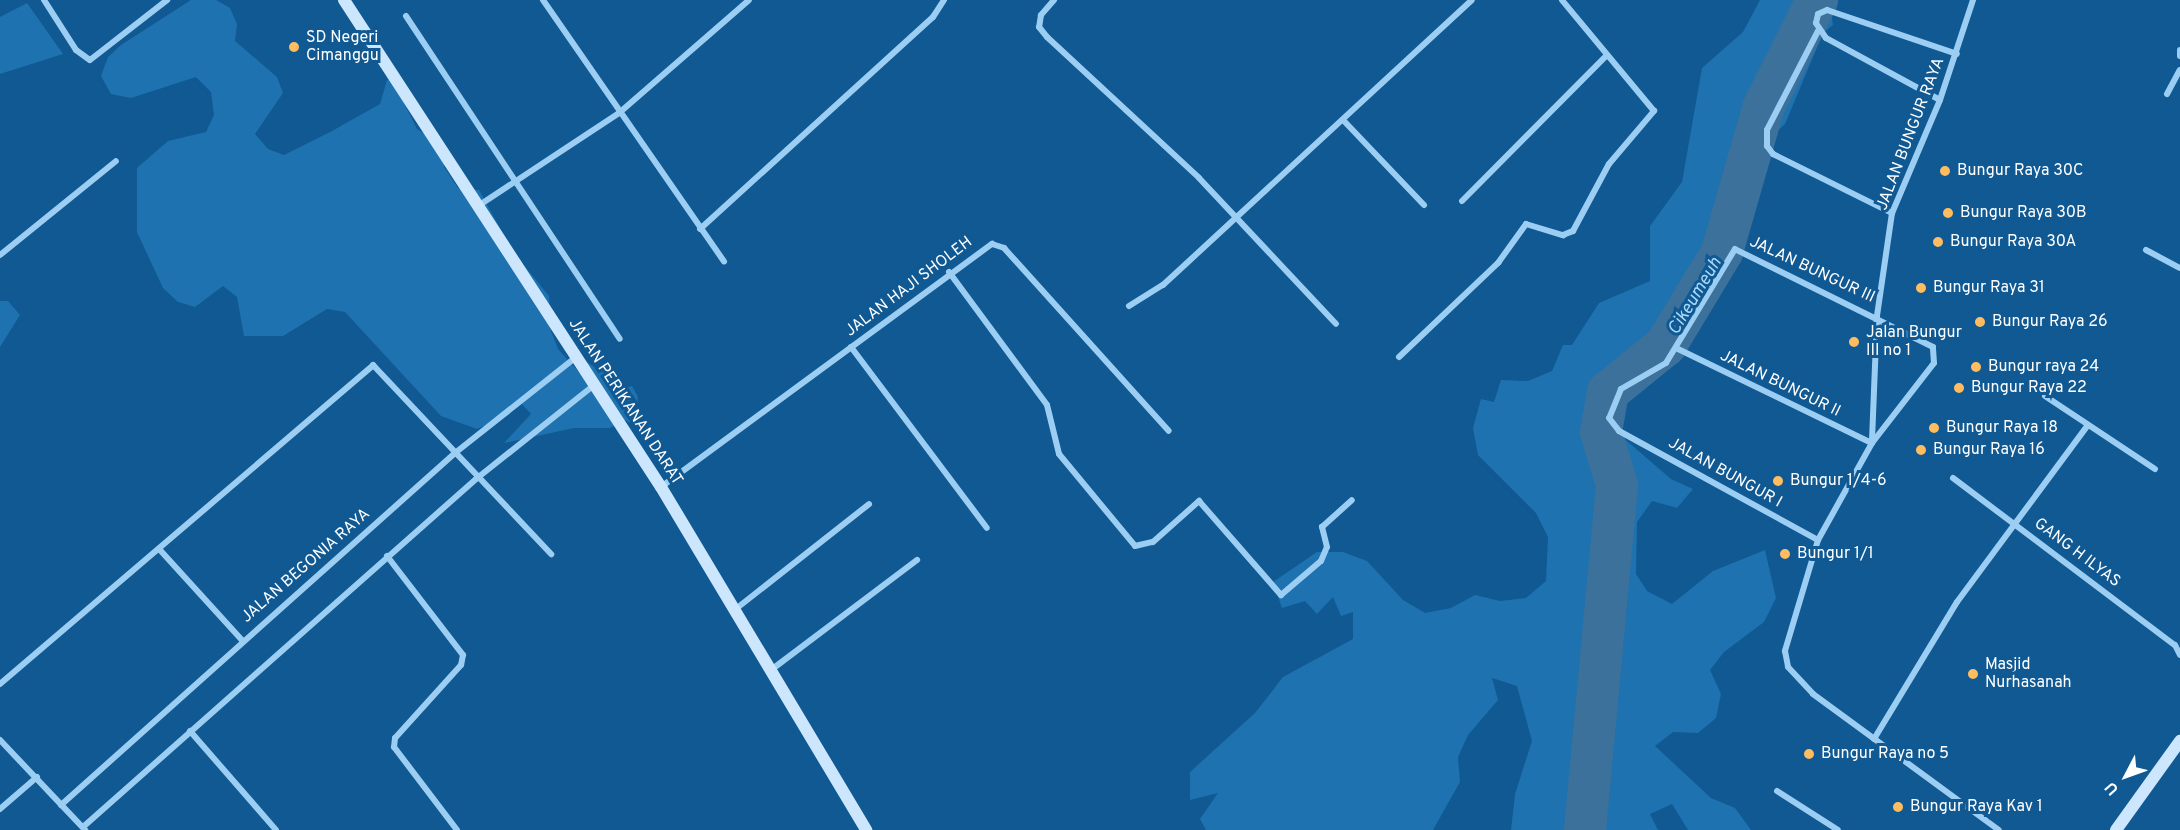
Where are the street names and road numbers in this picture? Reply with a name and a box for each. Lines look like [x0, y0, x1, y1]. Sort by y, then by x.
street label: JALAN BUNGUR RAYA [1873, 55, 1949, 213]
street label: JALAN HAJI SHOLEH [842, 233, 976, 341]
street label: JALAN BUNGUR III [1746, 233, 1878, 307]
street label: JALAN PERIKANAN DARAT [564, 315, 686, 489]
street label: JALAN BUNGUR II [1717, 347, 1843, 421]
street label: JALAN BUNGUR I [1665, 434, 1785, 512]
street label: JALAN BEGONIA RAYA [237, 505, 375, 627]
street label: GANG H ILYAS [2030, 514, 2124, 592]

